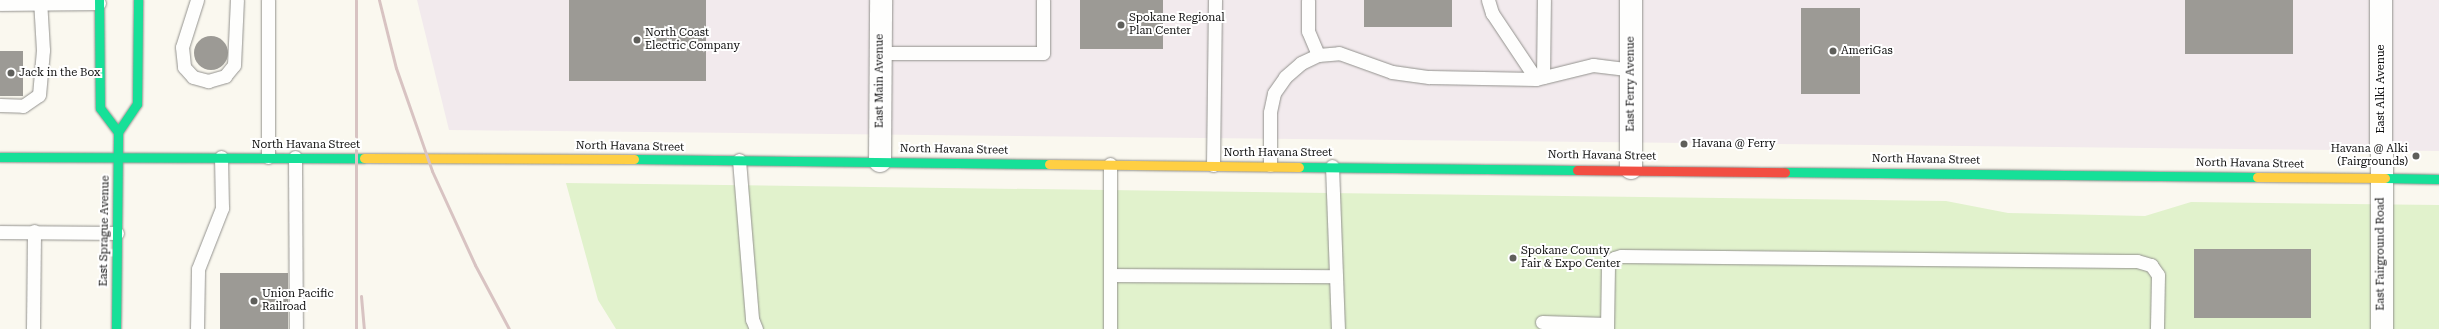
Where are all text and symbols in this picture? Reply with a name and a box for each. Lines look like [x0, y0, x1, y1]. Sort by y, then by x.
place label: Spokane Regional Plan Center [1129, 12, 1225, 38]
marker: Spokane Regional Plan Center [1116, 20, 1126, 30]
place label: North Coast Electric Company [645, 27, 740, 53]
street label: East Main Avenue [873, 34, 887, 128]
marker: North Coast Electric Company [632, 35, 642, 45]
street label: East Ferry Avenue [1624, 36, 1638, 132]
place label: AmeriGas [1841, 44, 1893, 58]
street label: East Alki Avenue [2374, 44, 2388, 134]
marker: AmeriGas [1828, 46, 1838, 56]
place label: Jack in the Box [19, 66, 100, 80]
marker: Jack in the Box [6, 68, 16, 78]
place label: Havana @ Ferry [1692, 137, 1775, 151]
street label: North Havana Street [252, 138, 360, 152]
street label: North Havana Street [576, 139, 684, 155]
marker: Havana @ Ferry [1679, 139, 1689, 149]
street label: North Havana Street [900, 142, 1008, 158]
place label: Havana @ Alki (Fairgrounds) [2331, 143, 2408, 169]
street label: North Havana Street [1224, 146, 1332, 160]
street label: North Havana Street [1548, 148, 1656, 164]
marker: Havana @ Alki (Fairgrounds) [2411, 151, 2421, 161]
street label: North Havana Street [1872, 152, 1980, 168]
street label: North Havana Street [2196, 156, 2304, 172]
street label: East Sprague Avenue [97, 175, 113, 287]
street label: East Fairground Road [2374, 197, 2388, 311]
place label: Spokane County Fair & Expo Center [1521, 245, 1621, 271]
marker: Spokane County Fair & Expo Center [1508, 253, 1518, 263]
place label: Union Pacific Railroad [262, 288, 334, 314]
marker: Union Pacific Railroad [249, 296, 259, 306]

